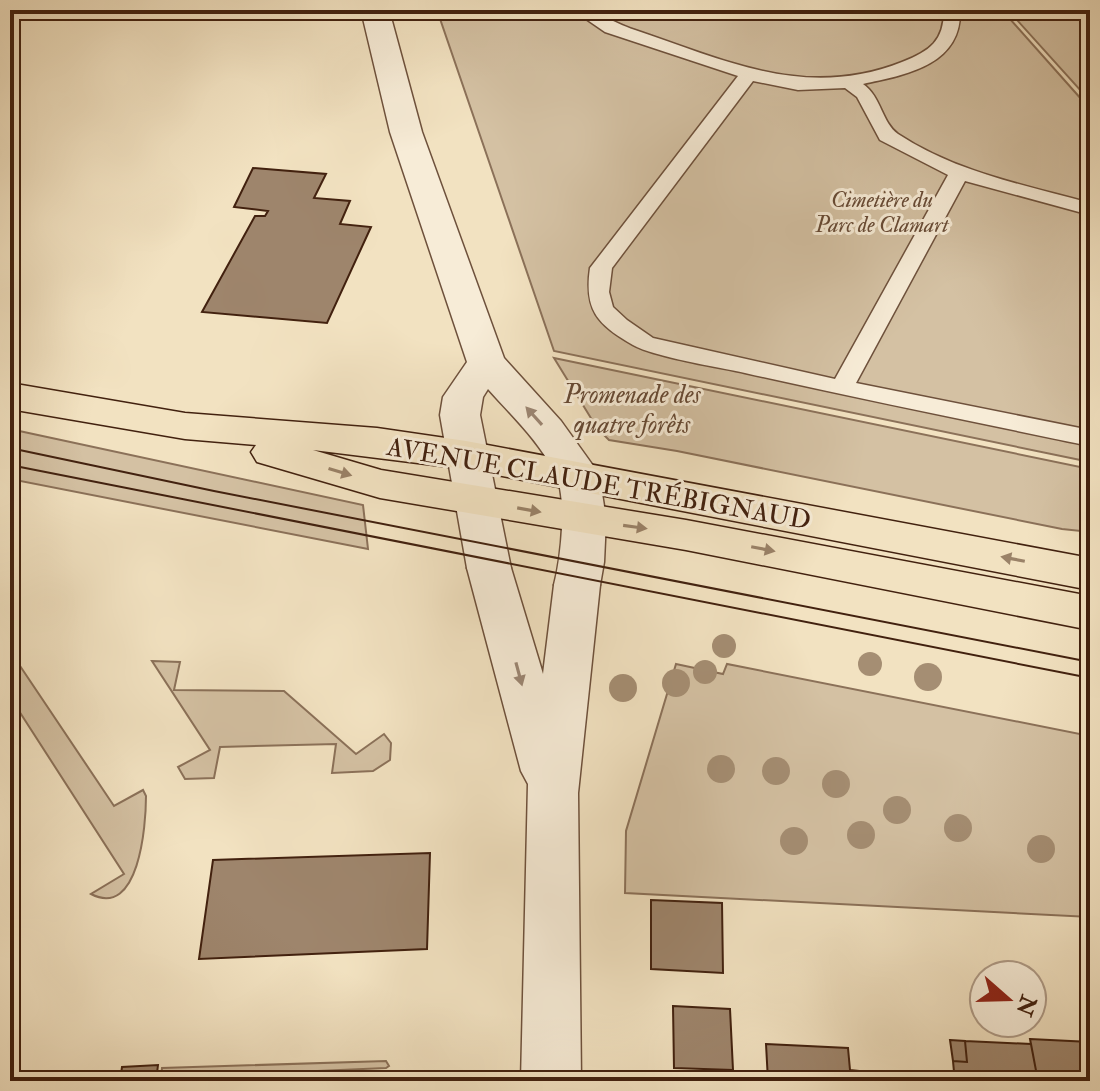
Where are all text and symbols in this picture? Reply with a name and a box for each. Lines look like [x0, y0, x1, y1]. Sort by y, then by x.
park label: Cimetière du Parc de Clamart [814, 186, 950, 239]
park label: Promenade des quatre forêts [562, 379, 701, 441]
one-way arrow [526, 407, 544, 426]
street label: AVENUE CLAUDE TRÉBIGNAUD [383, 429, 814, 537]
one-way arrow [329, 466, 353, 479]
one-way arrow [517, 504, 542, 516]
one-way arrow [623, 521, 648, 534]
one-way arrow [751, 543, 776, 556]
one-way arrow [1001, 553, 1026, 565]
one-way arrow [514, 661, 526, 686]
north arrow [968, 959, 1048, 1039]
text: N [1009, 991, 1043, 1020]

